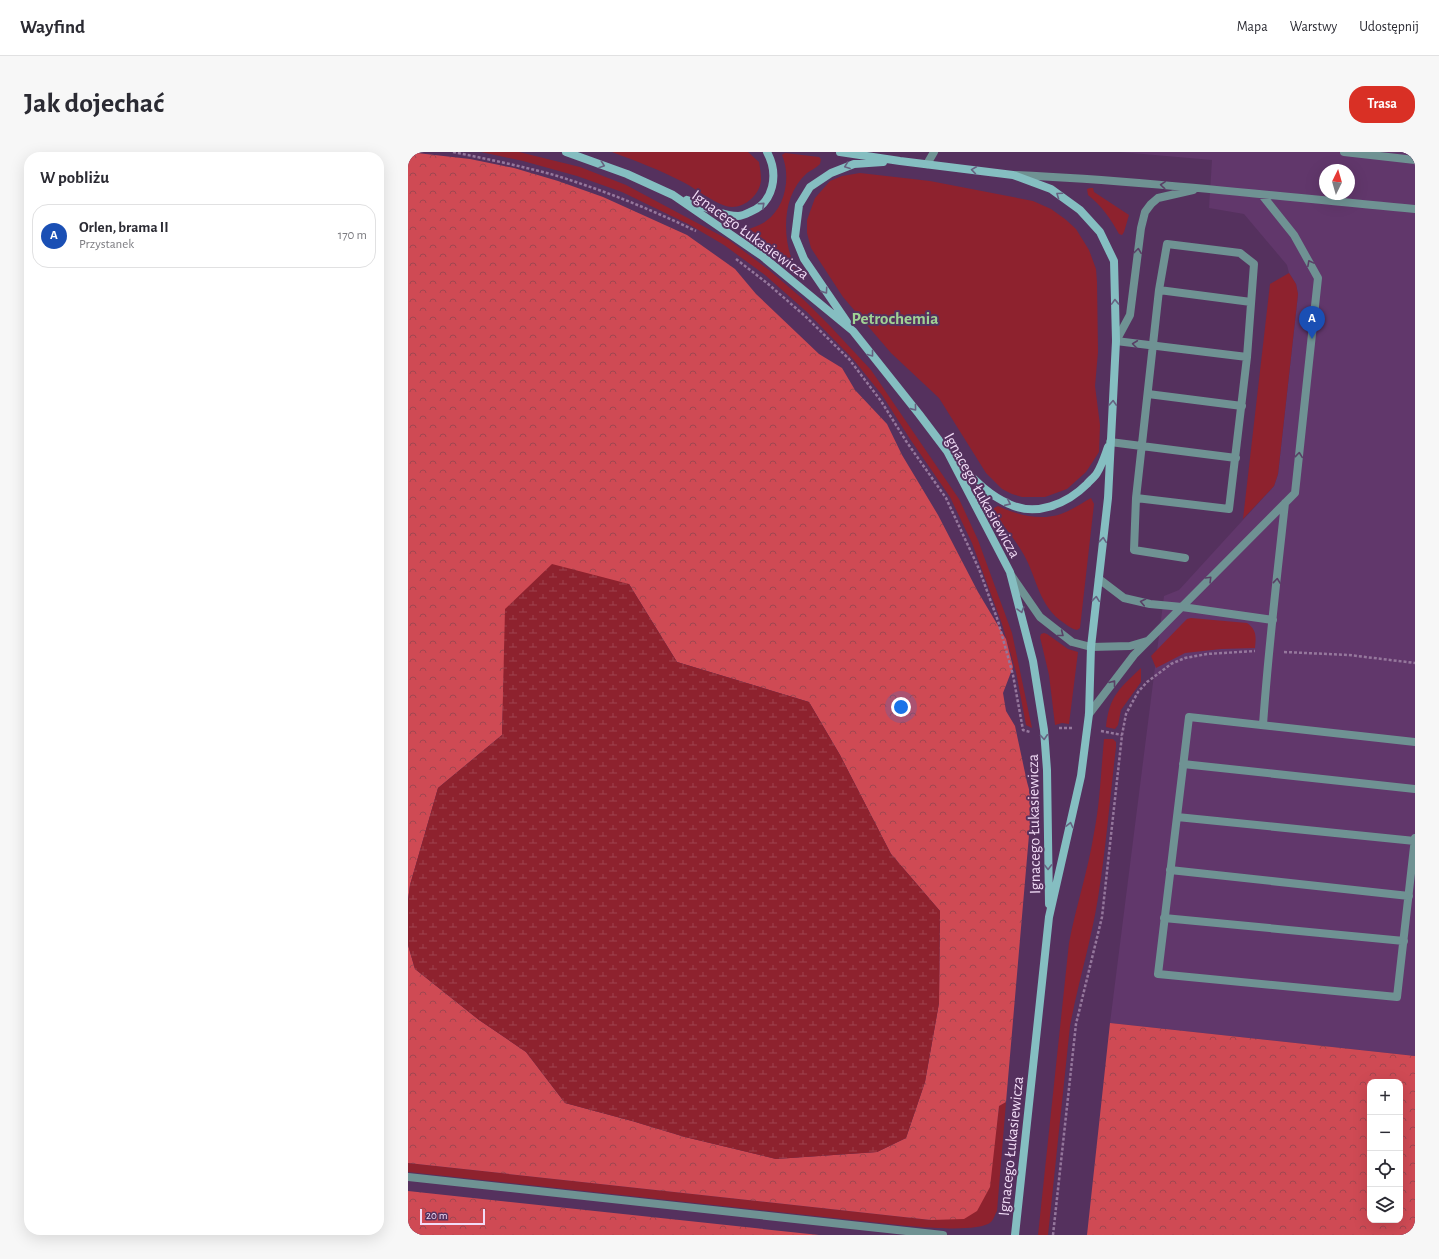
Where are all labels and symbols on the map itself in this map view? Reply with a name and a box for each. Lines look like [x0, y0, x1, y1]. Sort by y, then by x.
one-way arrow [599, 160, 606, 169]
one-way arrow [844, 162, 851, 170]
north arrow [1319, 164, 1355, 200]
one-way arrow [971, 166, 977, 175]
one-way arrow [1160, 181, 1166, 190]
street label: Ignacego Łukasiewicza [689, 187, 812, 283]
one-way arrow [1056, 193, 1063, 200]
one-way arrow [757, 202, 764, 209]
one-way arrow [1133, 247, 1142, 254]
one-way arrow [1307, 260, 1315, 268]
one-way arrow [820, 287, 828, 294]
one-way arrow [1111, 299, 1119, 305]
pin: A [1299, 306, 1325, 339]
district label: Petrochemia [852, 310, 938, 327]
one-way arrow [1132, 340, 1138, 349]
one-way arrow [867, 350, 874, 357]
one-way arrow [1108, 400, 1117, 406]
one-way arrow [909, 403, 916, 410]
street label: Ignacego Łukasiewicza [941, 430, 1023, 561]
one-way arrow [1294, 452, 1303, 458]
one-way arrow [1004, 498, 1012, 506]
one-way arrow [1098, 537, 1107, 543]
one-way arrow [1205, 576, 1212, 584]
one-way arrow [1272, 578, 1281, 584]
one-way arrow [1092, 596, 1101, 602]
one-way arrow [1140, 599, 1146, 607]
one-way arrow [1016, 607, 1024, 613]
one-way arrow [1057, 629, 1064, 636]
one-way arrow [1108, 681, 1115, 688]
your location [891, 697, 911, 717]
one-way arrow [1040, 734, 1049, 740]
street label: Ignacego Łukasiewicza [1025, 754, 1043, 894]
one-way arrow [1065, 821, 1073, 828]
one-way arrow [1044, 864, 1052, 870]
street label: Ignacego Łukasiewicza [996, 1075, 1026, 1217]
scale bar [420, 1207, 485, 1226]

